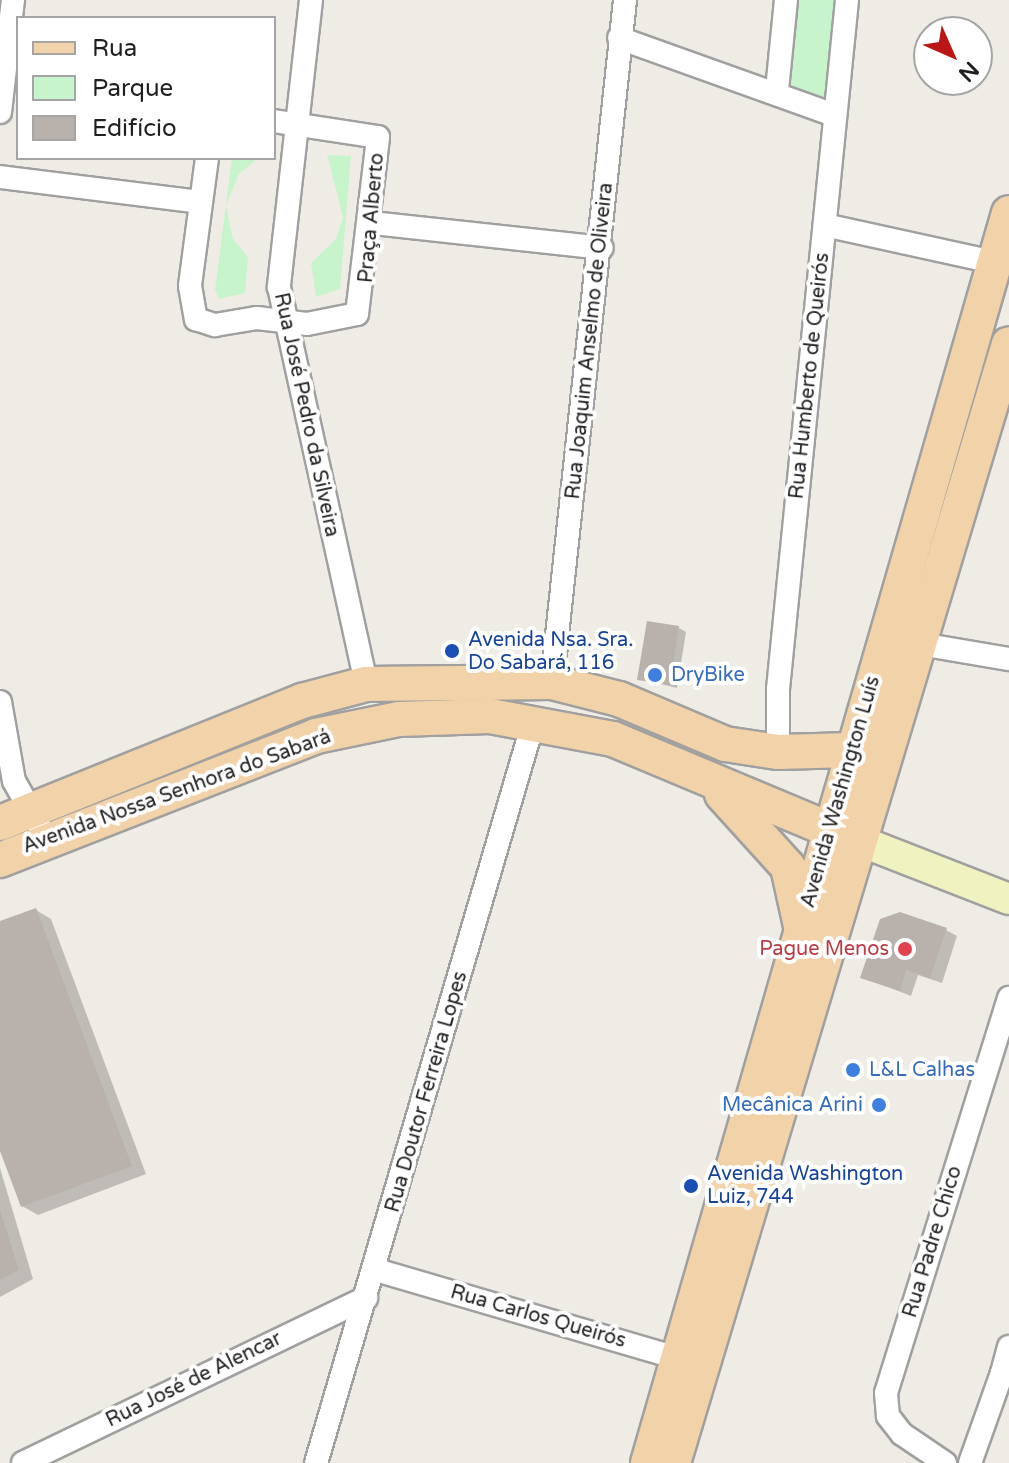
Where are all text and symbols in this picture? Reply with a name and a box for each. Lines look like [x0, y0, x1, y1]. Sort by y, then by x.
legend [16, 16, 276, 160]
north arrow [913, 16, 993, 96]
text: Rua [92, 34, 137, 63]
text: N [953, 56, 984, 87]
text: Parque [92, 74, 173, 103]
text: Edifício [92, 114, 177, 143]
street label: Praça Alberto [354, 152, 390, 284]
street label: Rua Joaquim Anselmo de Oliveira [561, 181, 619, 501]
street label: Rua Humberto de Queirós [785, 252, 835, 500]
street label: Rua José Pedro da Silveira [268, 291, 344, 539]
place label: Avenida Nsa. Sra. Do Sabará, 116 [468, 628, 634, 675]
marker: Avenida Nsa. Sra. Do Sabará, 116 [443, 642, 461, 660]
place label: DryBike [671, 663, 745, 687]
marker: DryBike [646, 666, 664, 684]
street label: Avenida Washington Luís [796, 673, 886, 911]
street label: Avenida Nossa Senhora do Sabará [20, 725, 334, 859]
place label: Pague Menos [759, 937, 889, 961]
marker: Pague Menos [896, 940, 914, 958]
street label: Rua Doutor Ferreira Lopes [381, 969, 473, 1215]
place label: L&L Calhas [869, 1058, 975, 1082]
marker: L&L Calhas [844, 1061, 862, 1079]
place label: Mecânica Arini [722, 1093, 863, 1117]
marker: Mecânica Arini [870, 1096, 888, 1114]
place label: Avenida Washington Luiz, 744 [707, 1162, 903, 1209]
street label: Rua Padre Chico [899, 1163, 967, 1321]
marker: Avenida Washington Luiz, 744 [682, 1177, 700, 1195]
street label: Rua Carlos Queirós [448, 1280, 628, 1354]
street label: Rua José de Alencar [102, 1327, 286, 1433]

